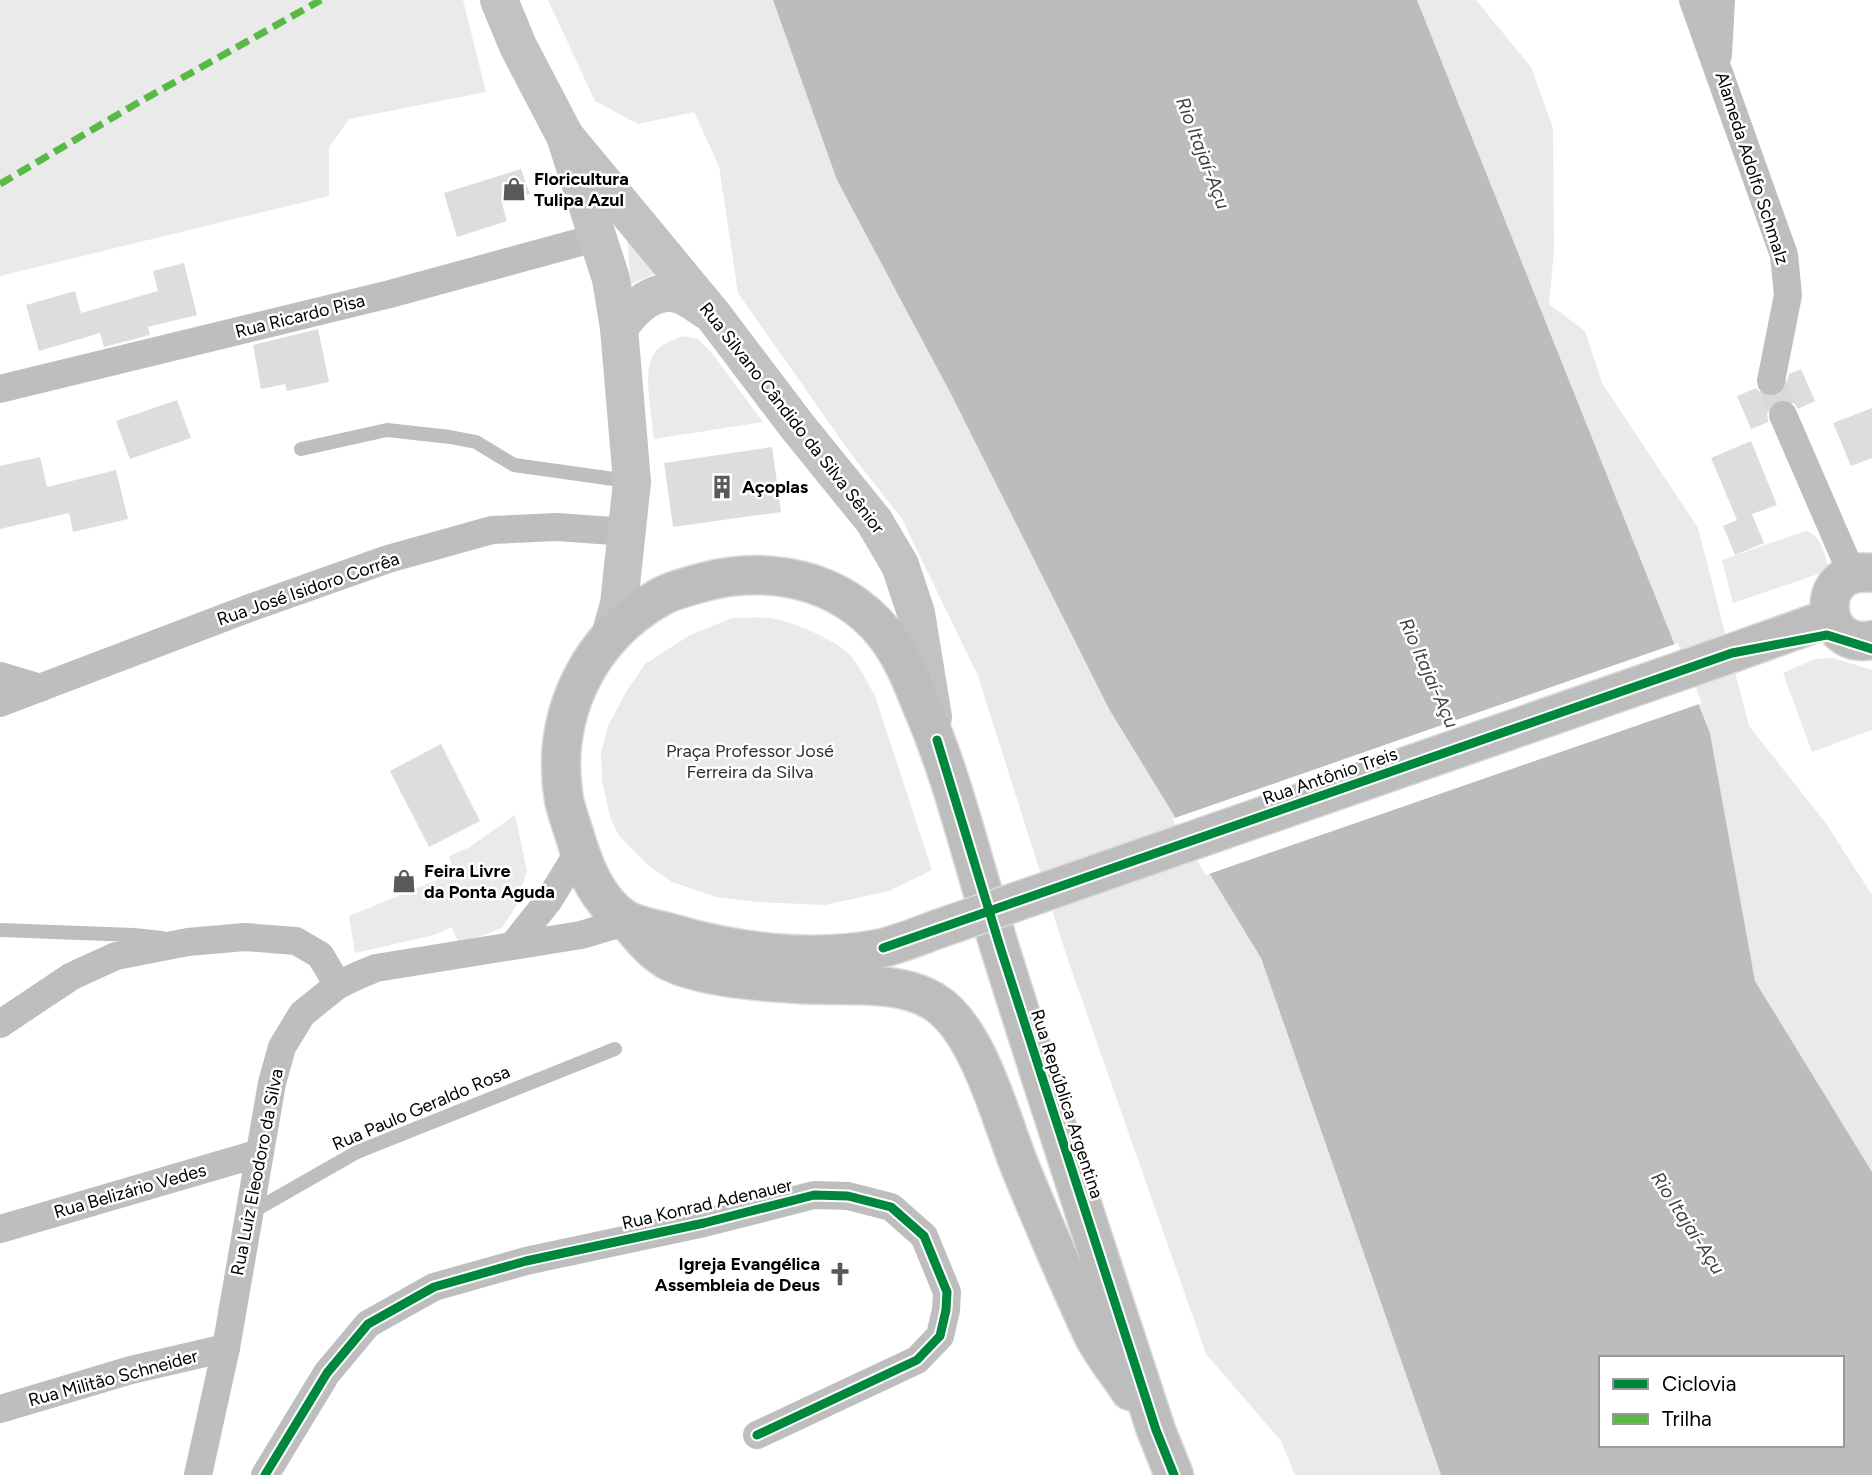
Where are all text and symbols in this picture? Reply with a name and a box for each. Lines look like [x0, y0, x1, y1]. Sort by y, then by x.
street label: Alameda Adolfo Schmalz [1710, 69, 1794, 267]
water label: Rio Itajaí-Açu [1171, 94, 1235, 212]
place label: Floricultura Tulipa Azul [534, 168, 629, 211]
shop icon: Floricultura Tulipa Azul [500, 175, 528, 203]
street label: Rua Ricardo Pisa [233, 289, 367, 343]
street label: Rua Silvano Cândido da Silva Sênior [695, 298, 889, 538]
building icon: Açoplas [708, 473, 736, 501]
place label: Açoplas [742, 476, 809, 498]
street label: Rua José Isidoro Corrêa [214, 547, 402, 631]
water label: Rio Itajaí-Açu [1395, 615, 1464, 732]
park label: Praça Professor José Ferreira da Silva [666, 740, 834, 783]
street label: Rua Antônio Treis [1260, 743, 1400, 809]
place label: Feira Livre da Ponta Aguda [424, 860, 555, 903]
shop icon: Feira Livre da Ponta Aguda [390, 867, 418, 895]
street label: Rua República Argentina [1026, 1007, 1108, 1201]
street label: Rua Paulo Geraldo Rosa [329, 1061, 513, 1155]
street label: Rua Luiz Eleodoro da Silva [226, 1067, 288, 1277]
street label: Rua Belizário Vedes [51, 1159, 209, 1223]
water label: Rio Itajaí-Açu [1646, 1167, 1730, 1279]
street label: Rua Konrad Adenauer [620, 1174, 794, 1234]
place label: Igreja Evangélica Assembleia de Deus [655, 1253, 821, 1296]
church icon: Igreja Evangélica Assembleia de Deus [826, 1260, 854, 1288]
street label: Rua Militão Schneider [26, 1345, 200, 1411]
legend [1599, 1356, 1844, 1447]
text: Ciclovia [1662, 1371, 1736, 1396]
text: Trilha [1662, 1406, 1712, 1431]

